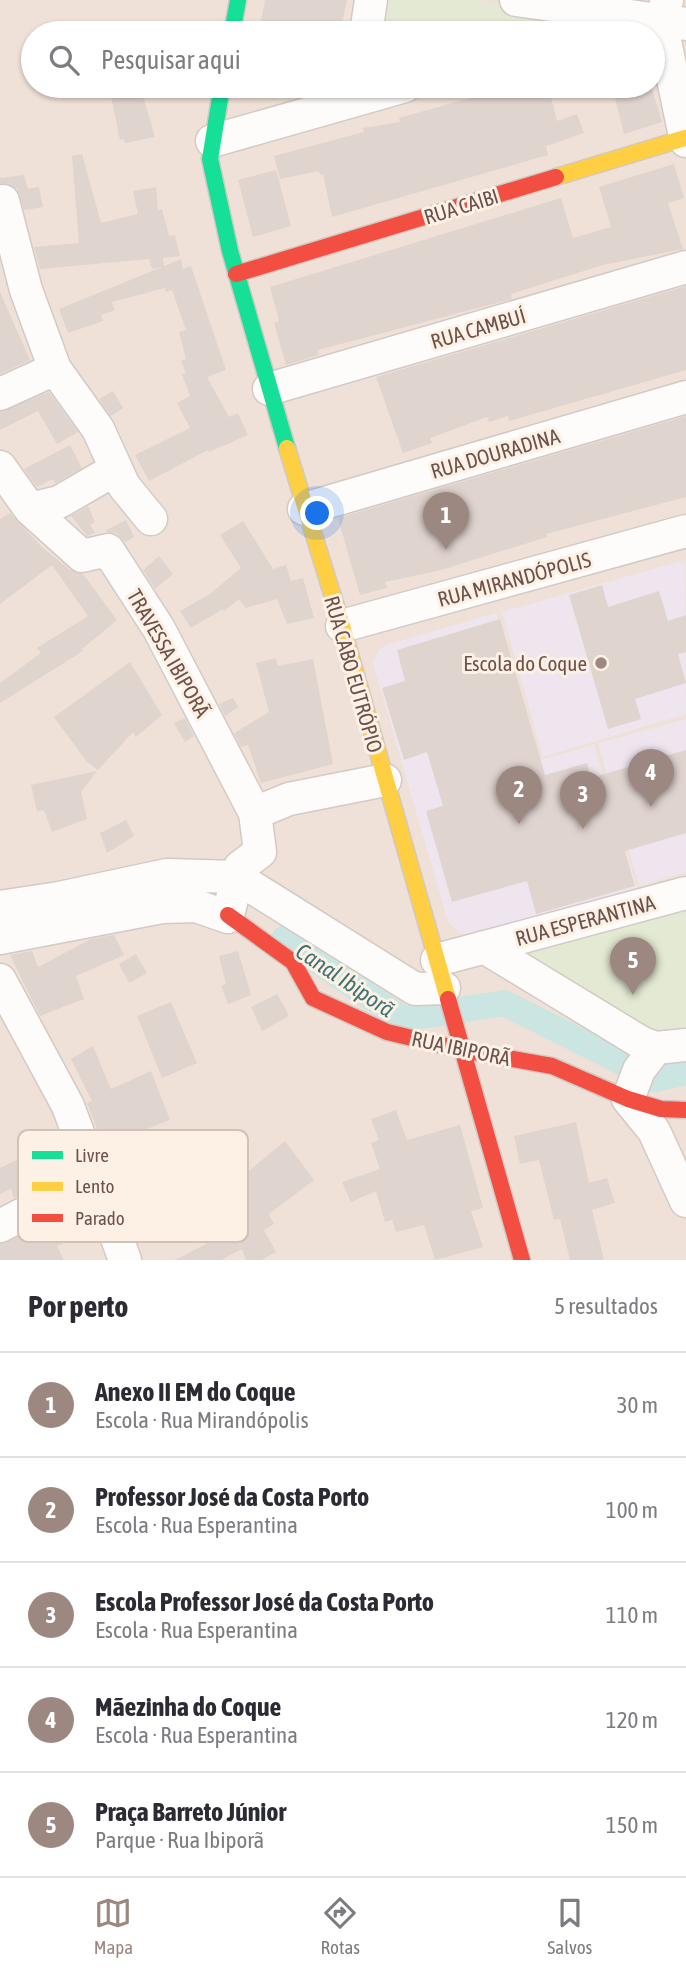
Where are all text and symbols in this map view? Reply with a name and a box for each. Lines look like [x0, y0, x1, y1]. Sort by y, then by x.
search box [21, 21, 665, 98]
icon: search [45, 41, 83, 79]
text: Pesquisar aqui [101, 45, 241, 75]
street label: RUA CAIBI [421, 183, 501, 229]
street label: RUA CAMBUÍ [428, 303, 528, 353]
street label: RUA DOURADINA [428, 423, 563, 483]
pin: 1 [423, 492, 469, 550]
your location [300, 496, 334, 530]
street label: RUA MIRANDÓPOLIS [435, 547, 593, 611]
street label: TRAVESSA IBIPORÃ [123, 585, 216, 722]
street label: RUA CABO EUTRÓPIO [320, 593, 388, 755]
place label: Escola do Coque [463, 651, 587, 675]
marker: Escola do Coque [593, 655, 609, 671]
pin: 4 [628, 749, 674, 807]
pin: 2 [496, 766, 542, 824]
pin: 3 [560, 771, 606, 829]
street label: RUA ESPERANTINA [513, 890, 658, 950]
pin: 5 [610, 937, 656, 995]
water label: Canal Ibiporã [291, 938, 399, 1022]
street label: RUA IBIPORÃ [410, 1026, 513, 1070]
legend [18, 1130, 248, 1242]
text: Livre [75, 1144, 109, 1166]
text: Lento [75, 1175, 114, 1197]
text: Parado [75, 1207, 125, 1229]
text: Por perto [28, 1289, 128, 1323]
text: 5 resultados [554, 1293, 658, 1319]
text: Anexo II EM do Coque [95, 1377, 296, 1407]
text: 1 [46, 1392, 56, 1418]
text: 30 m [617, 1392, 658, 1418]
text: Escola · Rua Mirandópolis [95, 1407, 309, 1433]
text: Professor José da Costa Porto [95, 1482, 369, 1512]
text: 2 [46, 1497, 56, 1523]
text: 100 m [606, 1497, 658, 1523]
text: Escola · Rua Esperantina [95, 1512, 298, 1538]
text: Escola Professor José da Costa Porto [95, 1587, 434, 1617]
text: 3 [46, 1602, 56, 1628]
text: 110 m [606, 1602, 658, 1628]
text: Escola · Rua Esperantina [95, 1617, 298, 1643]
text: Mãezinha do Coque [95, 1692, 281, 1722]
text: 4 [46, 1707, 56, 1733]
text: 120 m [606, 1707, 658, 1733]
text: Escola · Rua Esperantina [95, 1722, 298, 1748]
text: Praça Barreto Júnior [95, 1797, 286, 1827]
text: 5 [46, 1812, 56, 1838]
text: 150 m [606, 1812, 658, 1838]
text: Parque · Rua Ibiporã [95, 1827, 264, 1853]
tab: Mapa [94, 1894, 133, 1958]
tab: Rotas [320, 1894, 360, 1958]
tab: Salvos [547, 1894, 592, 1958]

